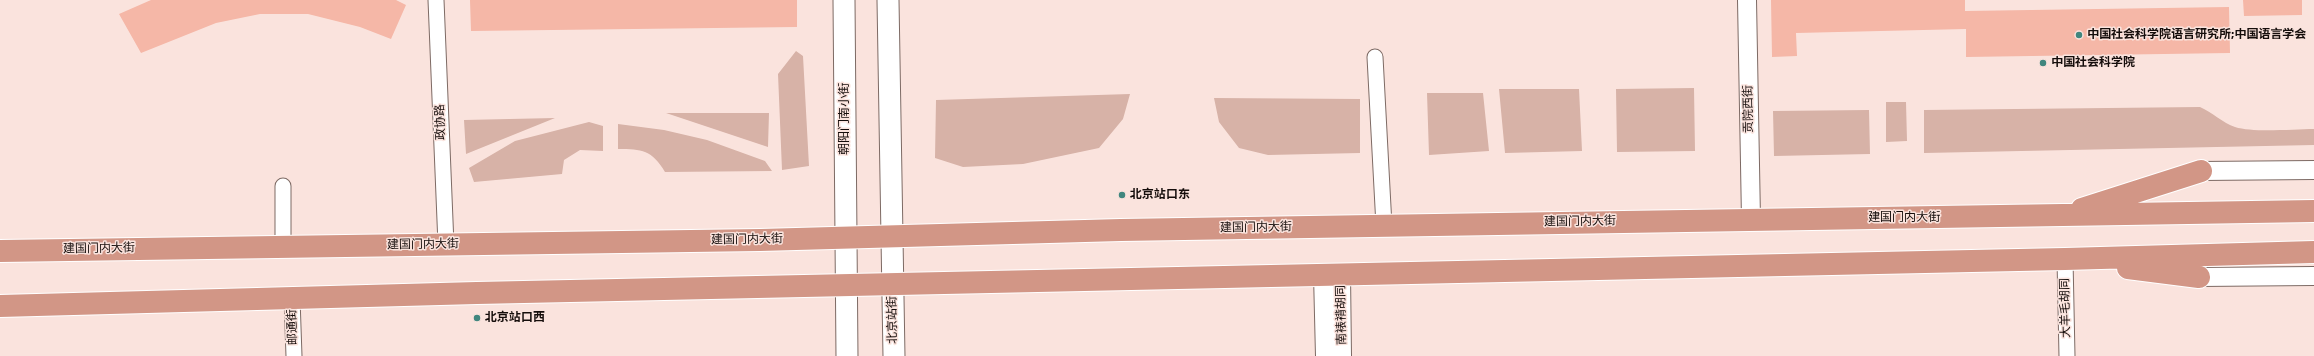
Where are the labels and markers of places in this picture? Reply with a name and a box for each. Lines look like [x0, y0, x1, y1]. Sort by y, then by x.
place label: 中国社会科学院语言研究所;中国语言学会 [2087, 28, 2306, 42]
marker: 中国社会科学院语言研究所;中国语言学会 [2074, 30, 2084, 40]
place label: 中国社会科学院 [2051, 56, 2135, 70]
marker: 中国社会科学院 [2038, 58, 2048, 68]
place label: 北京站口东 [1130, 188, 1190, 202]
marker: 北京站口东 [1117, 190, 1127, 200]
place label: 北京站口西 [485, 311, 545, 325]
marker: 北京站口西 [472, 313, 482, 323]

